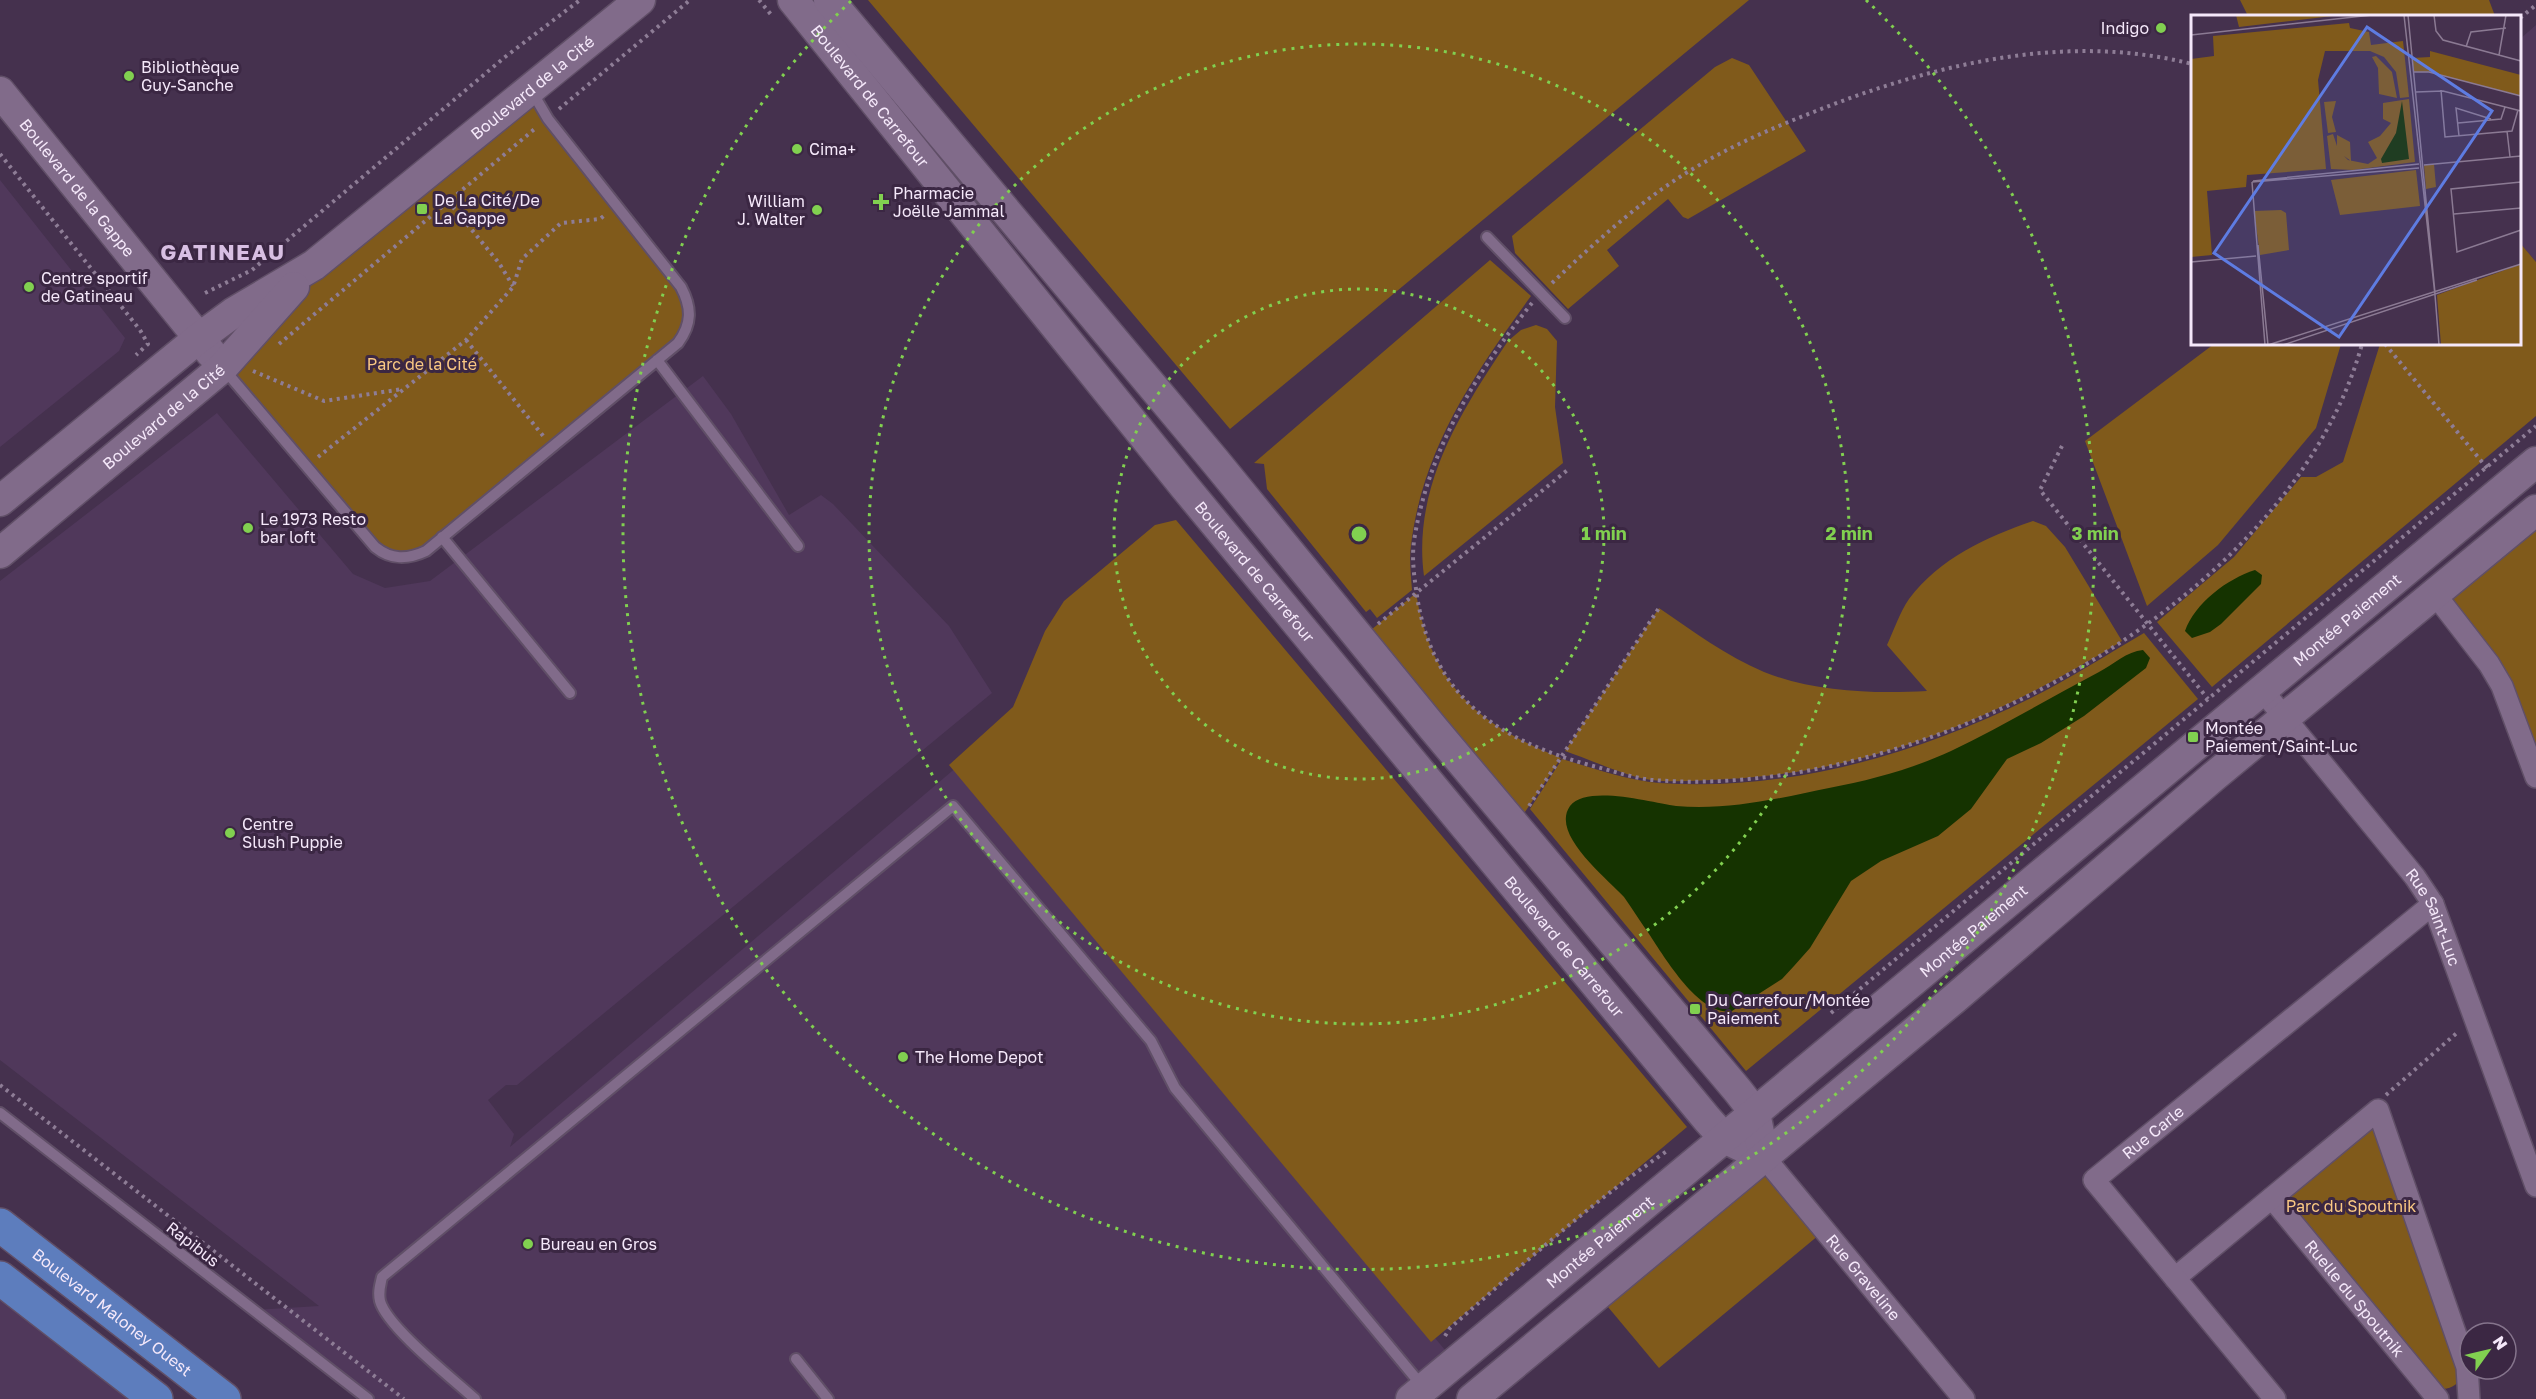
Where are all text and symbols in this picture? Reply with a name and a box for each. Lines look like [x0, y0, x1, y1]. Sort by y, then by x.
inset map [2191, 15, 2521, 345]
place label: Indigo [2101, 18, 2149, 38]
street label: Boulevard de Carrefour [807, 21, 933, 171]
marker: Indigo [2154, 21, 2168, 35]
street label: Boulevard de la Cité [466, 31, 598, 144]
place label: Bibliothèque Guy-Sanche [141, 57, 239, 95]
marker: Bibliothèque Guy-Sanche [122, 69, 136, 83]
street label: Boulevard de la Gappe [15, 114, 139, 261]
place label: Cima+ [809, 139, 856, 159]
marker: Cima+ [790, 142, 804, 156]
place label: Pharmacie Joëlle Jammal [893, 183, 1005, 221]
place label: De La Cité/De La Gappe [434, 190, 540, 228]
place label: William J. Walter [737, 191, 805, 229]
marker: Pharmacie Joëlle Jammal [874, 195, 888, 209]
marker: De La Cité/De La Gappe [415, 202, 429, 216]
marker: William J. Walter [810, 203, 824, 217]
district label: GATINEAU [160, 238, 286, 265]
place label: Centre sportif de Gatineau [41, 268, 148, 306]
marker: Centre sportif de Gatineau [22, 280, 36, 294]
park label: Parc de la Cité [367, 354, 477, 374]
street label: Boulevard de la Cité [98, 360, 229, 473]
street label: Boulevard de Carrefour [1191, 497, 1319, 646]
place label: Le 1973 Resto bar loft [260, 509, 366, 547]
marker: Le 1973 Resto bar loft [241, 521, 255, 535]
text: 1 min [1581, 522, 1627, 544]
text: 2 min [1825, 522, 1873, 544]
text: 3 min [2071, 522, 2119, 544]
centre of rings [1349, 524, 1369, 544]
street label: Montée Paiement [2289, 569, 2405, 670]
place label: Montée Paiement/Saint-Luc [2205, 718, 2358, 756]
marker: Montée Paiement/Saint-Luc [2186, 730, 2200, 744]
place label: Centre Slush Puppie [242, 814, 343, 852]
marker: Centre Slush Puppie [223, 826, 237, 840]
street label: Rue Saint-Luc [2402, 864, 2465, 969]
street label: Boulevard de Carrefour [1500, 872, 1629, 1021]
street label: Montée Paiement [1915, 880, 2032, 981]
place label: Du Carrefour/Montée Paiement [1707, 990, 1870, 1028]
marker: Du Carrefour/Montée Paiement [1688, 1002, 1702, 1016]
place label: The Home Depot [915, 1047, 1044, 1067]
marker: The Home Depot [896, 1050, 910, 1064]
street label: Rue Carle [2118, 1101, 2188, 1163]
street label: Montée Paiement [1542, 1191, 1658, 1292]
park label: Parc du Spoutnik [2286, 1196, 2416, 1216]
street label: Rapibus [162, 1217, 224, 1271]
street label: Rue Graveline [1822, 1230, 1905, 1325]
place label: Bureau en Gros [540, 1234, 657, 1254]
street label: Ruelle du Spoutnik [2301, 1236, 2409, 1361]
marker: Bureau en Gros [521, 1237, 535, 1251]
street label: Boulevard Maloney Ouest [28, 1244, 196, 1380]
north arrow [2458, 1321, 2518, 1381]
text: N [2489, 1332, 2512, 1353]

